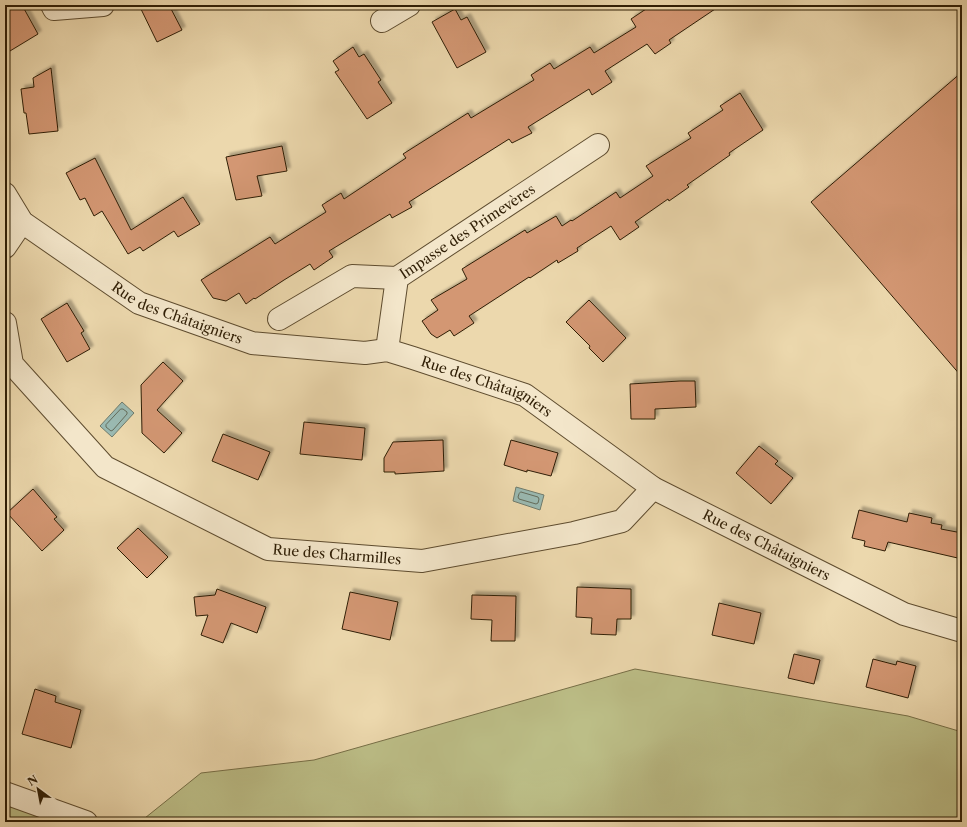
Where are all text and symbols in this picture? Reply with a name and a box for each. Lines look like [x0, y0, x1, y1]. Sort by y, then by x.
street label: Impasse des Primevères [396, 180, 539, 283]
street label: Rue des Châtaigniers [108, 278, 245, 348]
street label: Rue des Châtaigniers [419, 352, 556, 421]
street label: Rue des Châtaigniers [700, 505, 833, 585]
street label: Rue des Charmilles [272, 540, 402, 568]
north arrow [18, 769, 58, 809]
text: N [25, 772, 41, 789]

